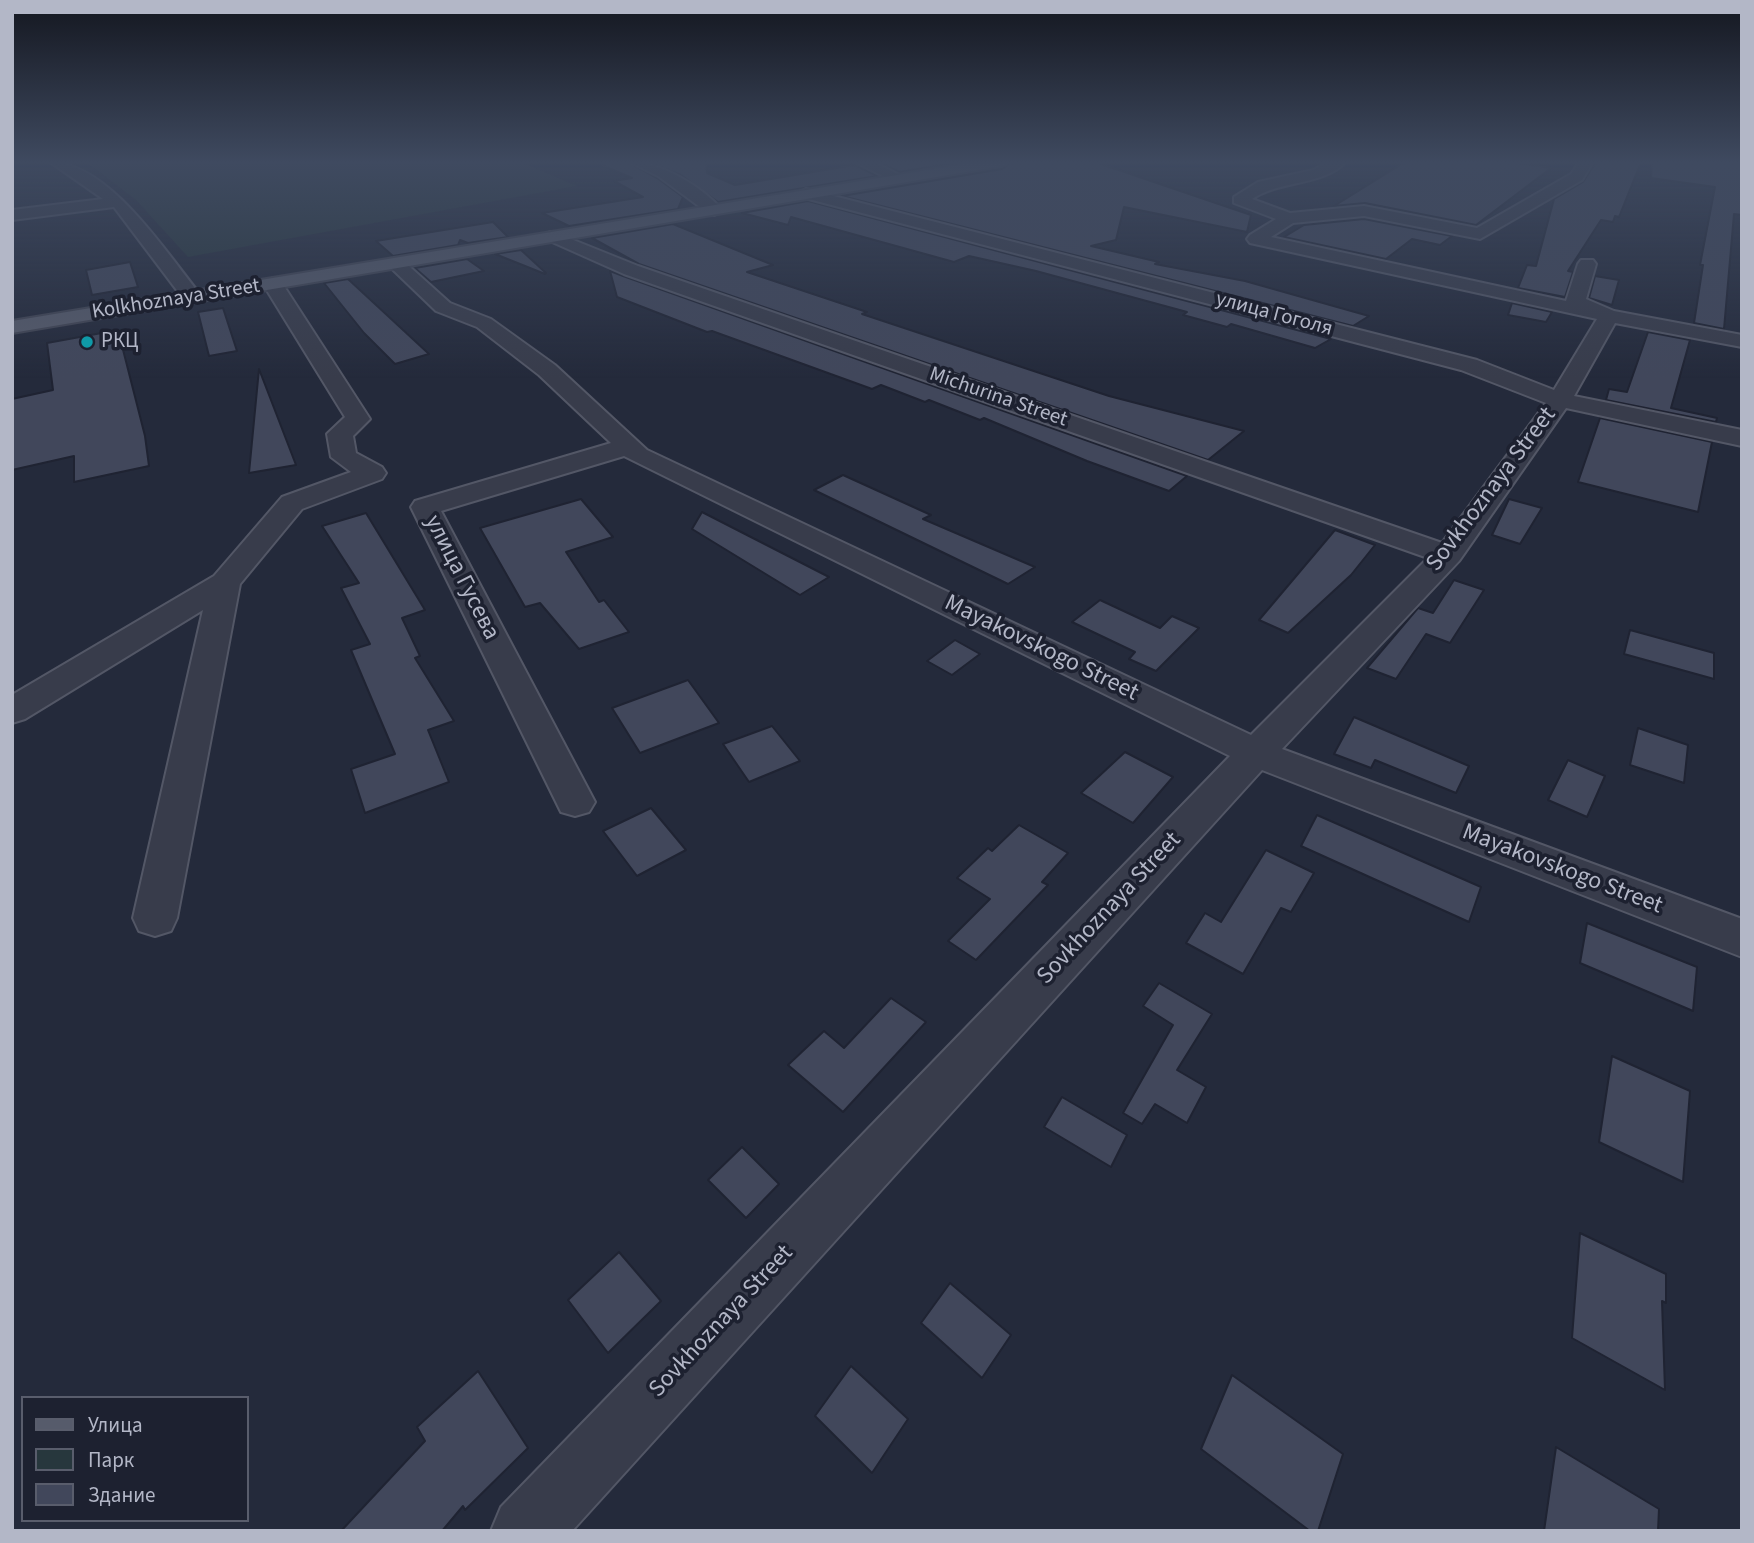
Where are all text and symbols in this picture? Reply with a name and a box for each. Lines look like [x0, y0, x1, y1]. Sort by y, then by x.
street label: Kolkhoznaya Street [90, 274, 262, 326]
street label: улица Гоголя [1213, 287, 1335, 343]
place label: РКЦ [101, 329, 139, 355]
marker: РКЦ [79, 334, 95, 350]
street label: Michurina Street [926, 363, 1070, 433]
street label: Sovkhoznaya Street [1421, 402, 1563, 578]
street label: улица Гусева [417, 511, 505, 645]
street label: Mayakovskogo Street [939, 590, 1143, 708]
street label: Mayakovskogo Street [1458, 819, 1666, 921]
street label: Sovkhoznaya Street [1032, 827, 1188, 991]
street label: Sovkhoznaya Street [644, 1240, 800, 1404]
legend [21, 1396, 248, 1522]
text: Улица [88, 1410, 143, 1440]
text: Парк [88, 1445, 134, 1475]
text: Здание [88, 1480, 156, 1510]

